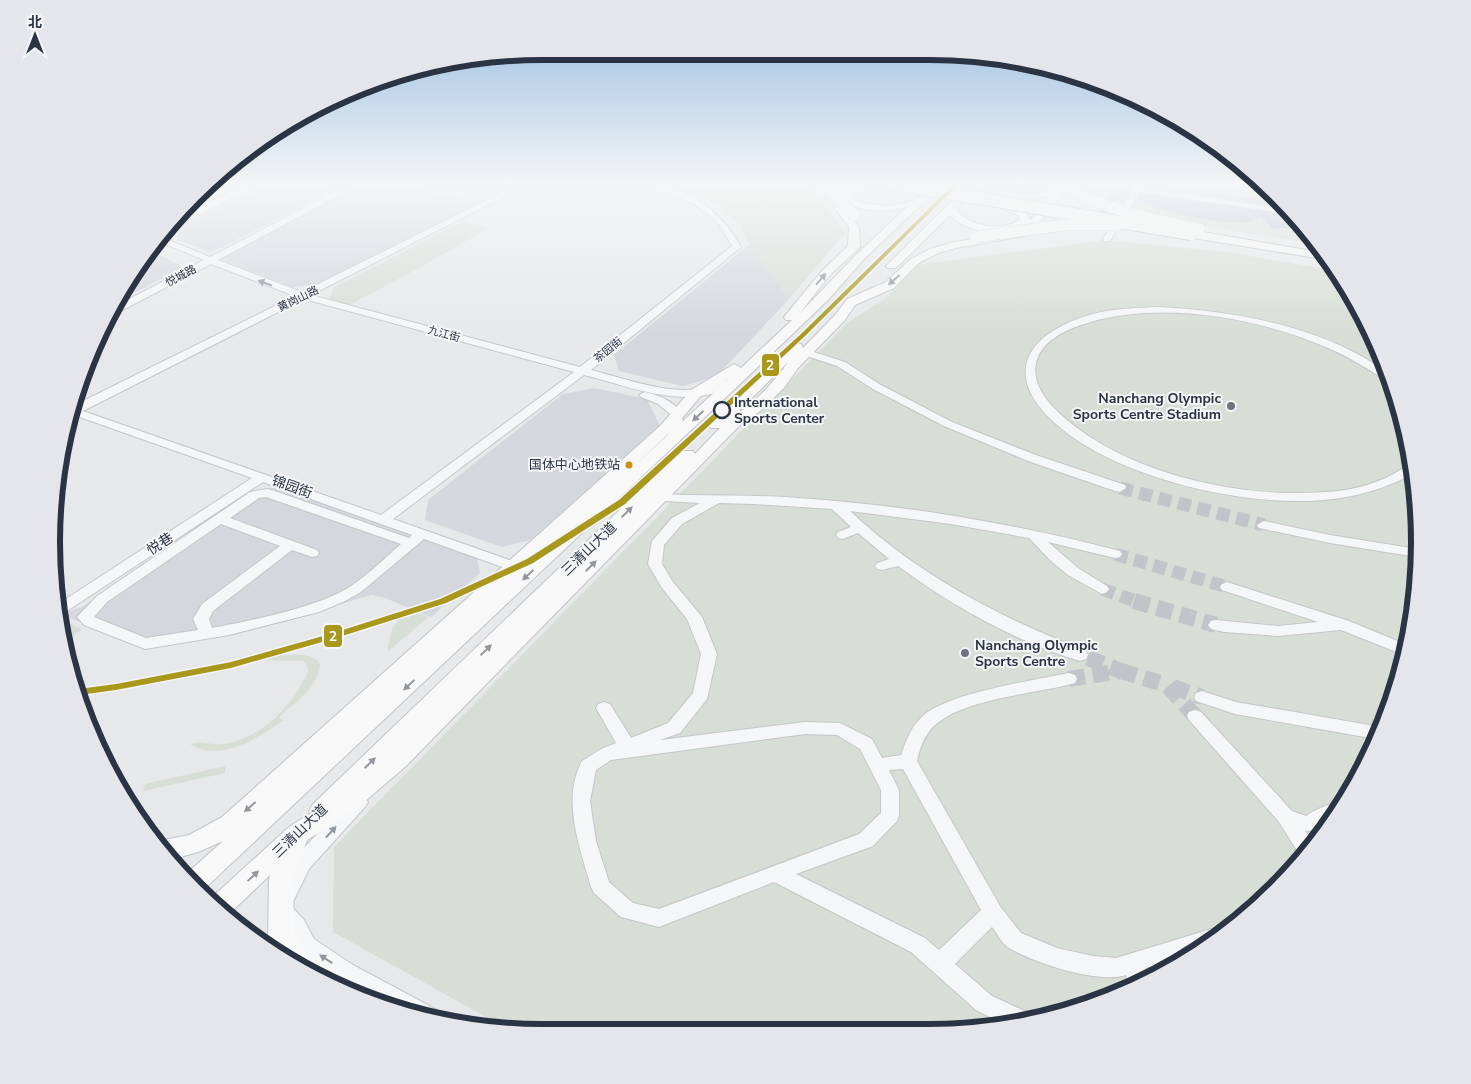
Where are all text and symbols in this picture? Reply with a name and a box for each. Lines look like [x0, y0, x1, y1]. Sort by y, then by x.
north arrow [10, 10, 60, 60]
text: 北 [28, 13, 42, 32]
street label: 悦城路 [163, 262, 199, 290]
one-way arrow [815, 273, 826, 286]
one-way arrow [889, 274, 901, 286]
one-way arrow [258, 279, 273, 286]
street label: 黄岗山路 [275, 283, 321, 315]
street label: 九江街 [426, 322, 462, 346]
street label: 茶园街 [590, 334, 626, 366]
line badge: 2 [761, 353, 780, 377]
text: 2 [766, 356, 774, 375]
place label: Nanchang Olympic Sports Centre Stadium [1073, 389, 1221, 424]
place label: International Sports Center [734, 393, 825, 428]
marker: Nanchang Olympic Sports Centre Stadium [1225, 400, 1237, 412]
marker: International Sports Center [713, 401, 731, 419]
one-way arrow [692, 410, 704, 422]
place label: 国体中心地铁站 [529, 456, 620, 474]
marker: 国体中心地铁站 [624, 460, 634, 470]
street label: 锦园街 [269, 471, 315, 503]
one-way arrow [621, 506, 633, 518]
street label: 三清山大道 [557, 518, 621, 580]
street label: 悦巷 [143, 528, 177, 560]
one-way arrow [585, 561, 597, 573]
one-way arrow [522, 569, 534, 581]
line badge: 2 [323, 624, 343, 648]
text: 2 [329, 627, 337, 646]
place label: Nanchang Olympic Sports Centre [975, 636, 1098, 671]
one-way arrow [480, 644, 492, 656]
marker: Nanchang Olympic Sports Centre [959, 647, 971, 659]
one-way arrow [403, 679, 415, 691]
one-way arrow [363, 758, 375, 770]
street label: 三清山大道 [268, 800, 332, 862]
one-way arrow [244, 801, 256, 812]
one-way arrow [326, 825, 337, 838]
one-way arrow [246, 870, 258, 882]
one-way arrow [320, 954, 333, 963]

